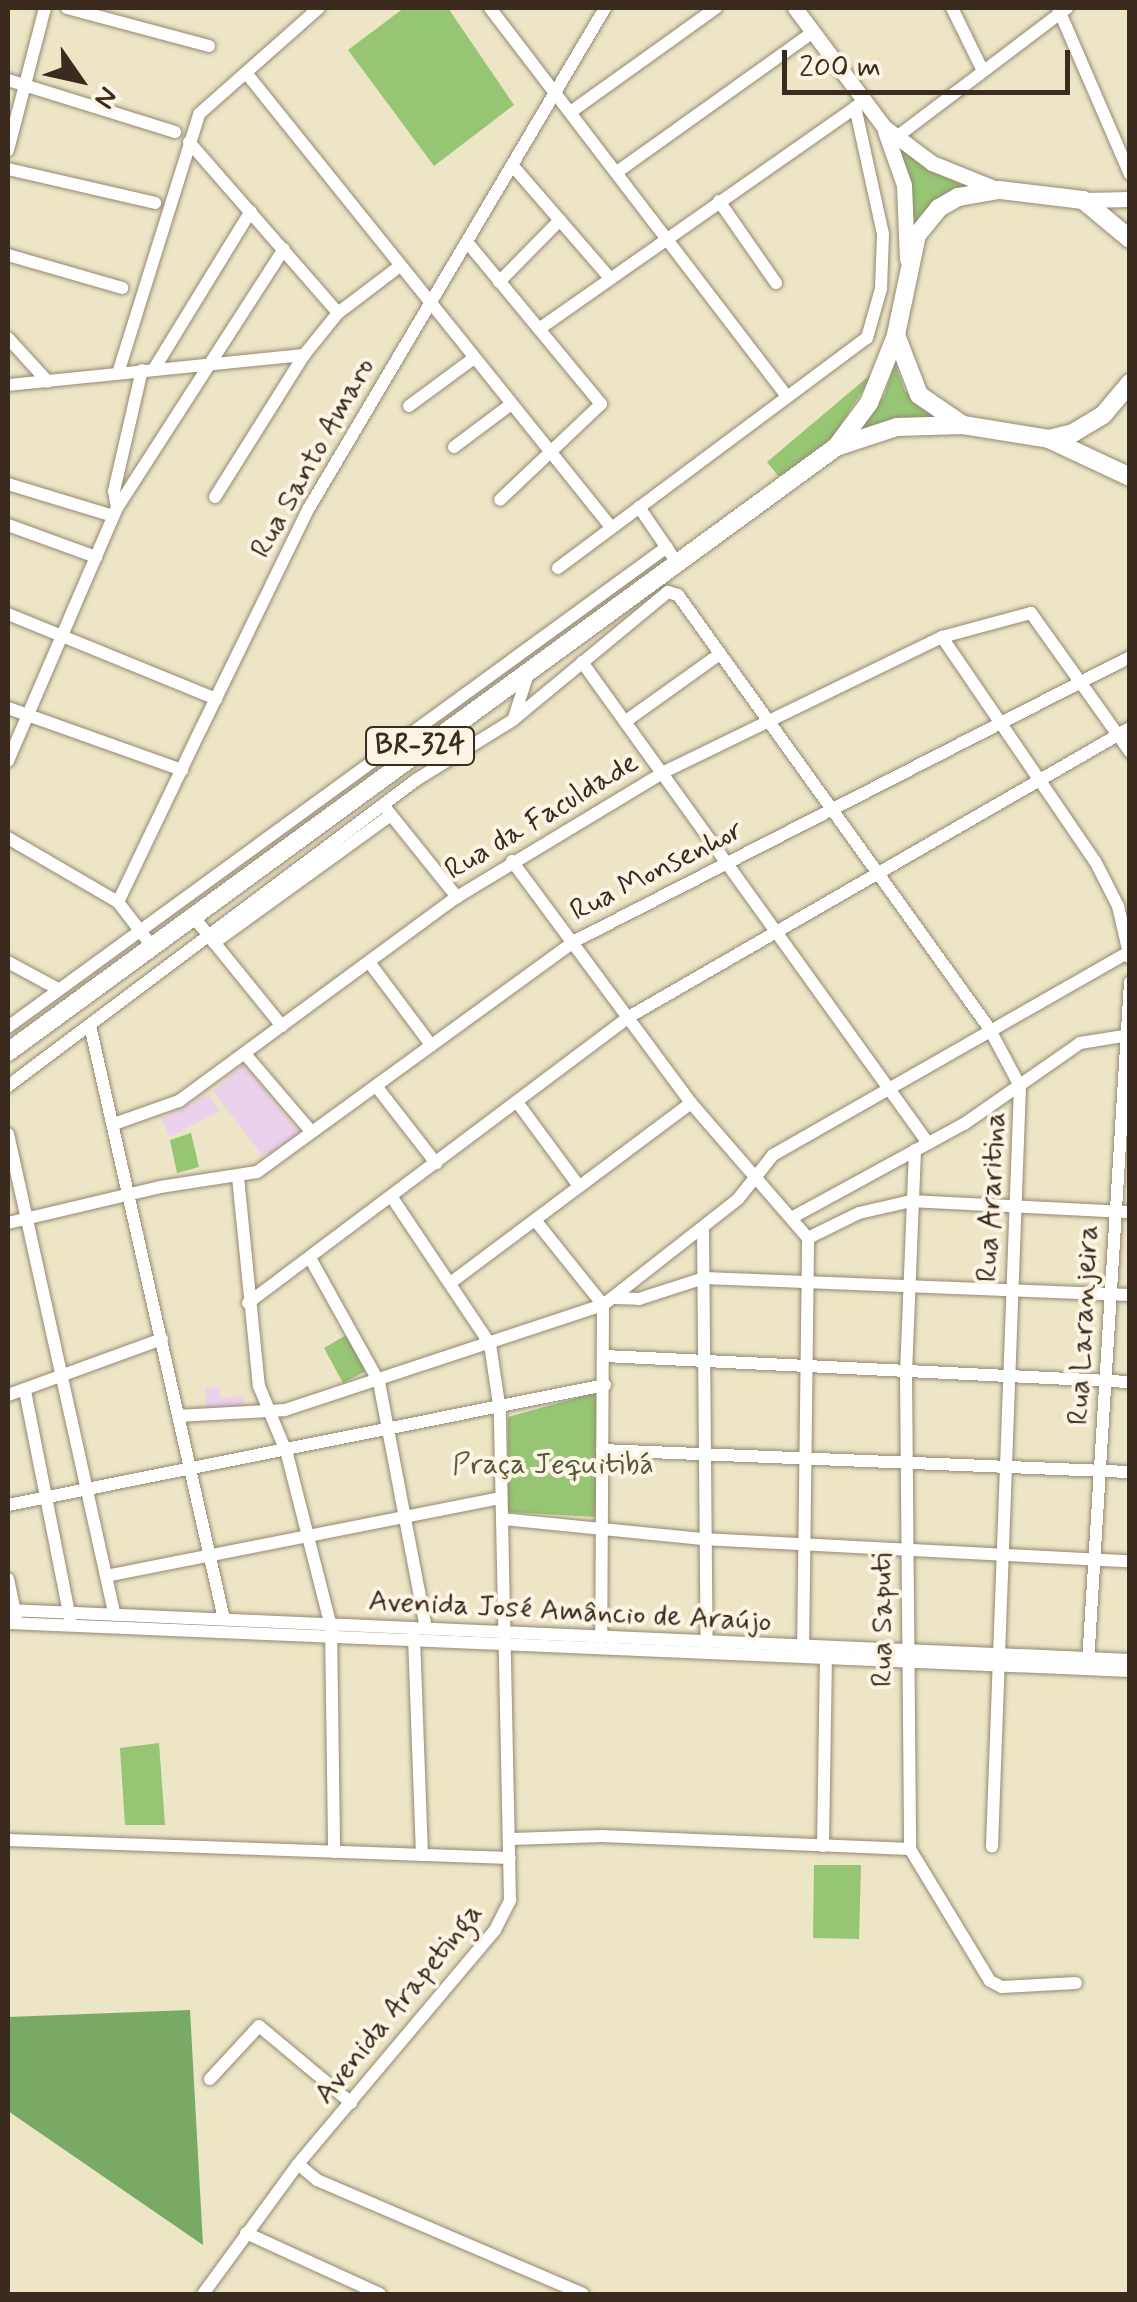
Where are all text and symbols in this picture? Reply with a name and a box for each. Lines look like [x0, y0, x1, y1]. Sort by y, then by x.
north arrow [30, 30, 130, 130]
scale bar [787, 30, 1074, 92]
text: 200 m [799, 48, 881, 87]
text: N [85, 79, 126, 115]
street label: Rua Santo Amaro [245, 354, 381, 562]
road number: BR-324 [365, 723, 475, 769]
street label: Rua da Faculdade [442, 747, 642, 887]
street label: Rua Monsenhor [565, 812, 749, 930]
street label: Rua Araritina [970, 1112, 1014, 1282]
street label: Rua Laranjeira [1061, 1226, 1107, 1424]
park label: Praça Jequitibá [455, 1447, 651, 1483]
street label: Rua Saputi [865, 1556, 901, 1684]
street label: Avenida José Amâncio de Araújo [367, 1583, 773, 1641]
street label: Avenida Arapetinga [308, 1898, 490, 2110]

